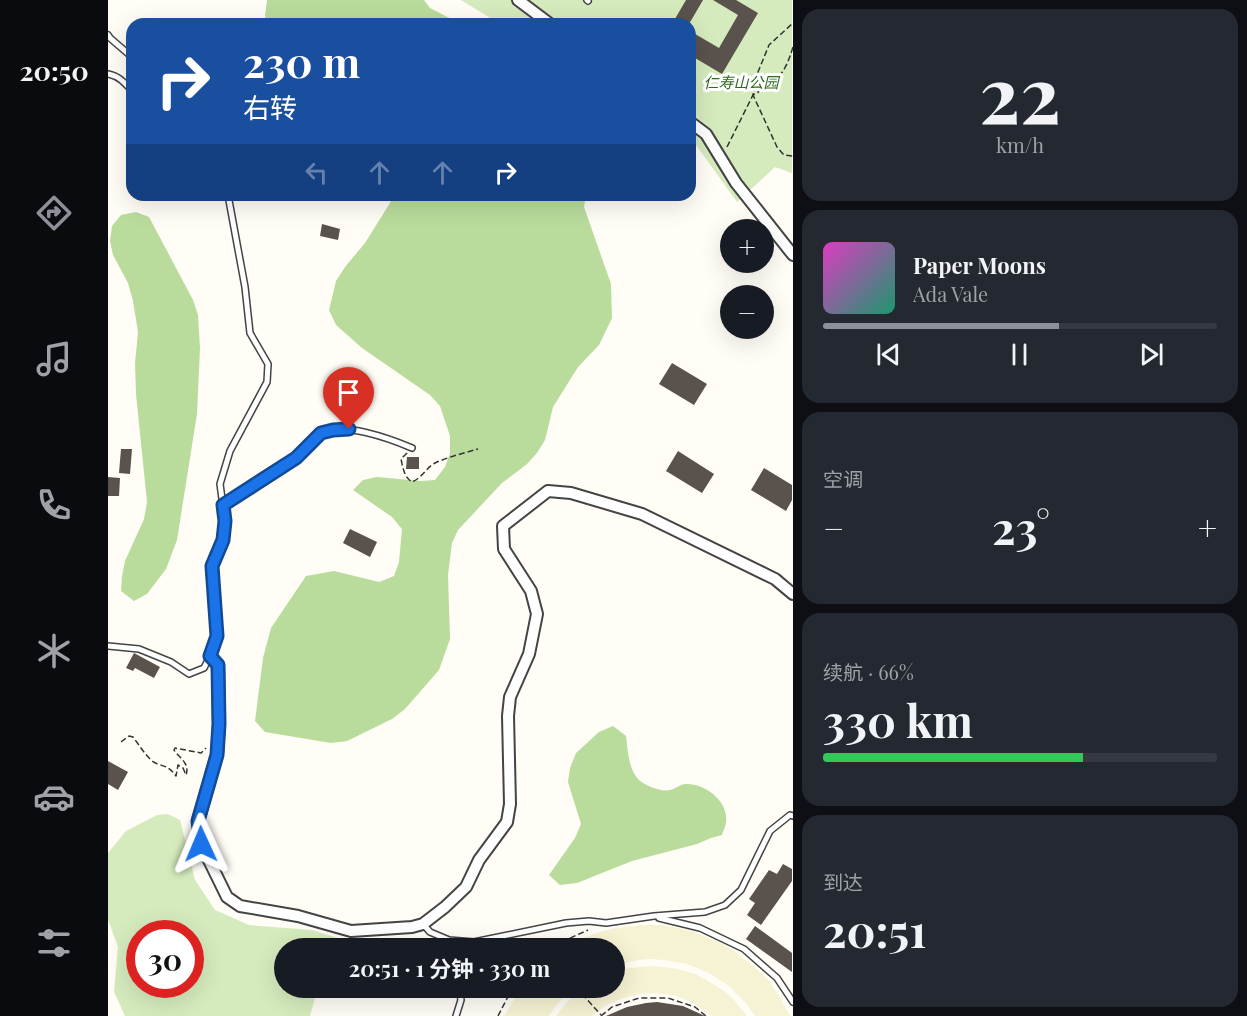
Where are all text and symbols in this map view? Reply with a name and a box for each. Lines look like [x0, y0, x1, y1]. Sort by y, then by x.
text: 230 m [243, 33, 360, 89]
text: 22 [979, 40, 1061, 144]
icon: right [144, 42, 222, 120]
text: 20:50 [19, 52, 89, 88]
park label: 仁寿山公园 [703, 72, 780, 92]
text: 右转 [243, 89, 297, 125]
text: km/h [996, 131, 1044, 158]
icon: left [300, 156, 333, 189]
icon: ahead [363, 156, 396, 189]
icon: ahead [426, 156, 459, 189]
icon: right [489, 156, 522, 189]
icon: directions [33, 192, 75, 234]
map controls [720, 219, 774, 339]
button: + [720, 219, 774, 273]
text: Paper Moons [913, 250, 1046, 280]
text: Ada Vale [913, 280, 988, 307]
button: − [720, 285, 774, 339]
icon: music [33, 338, 75, 380]
icon: previous [872, 338, 905, 371]
icon: pause [1003, 338, 1036, 371]
icon: next [1135, 338, 1168, 371]
pin [323, 367, 374, 429]
icon: arrive [332, 376, 365, 409]
text: 空调 [823, 465, 863, 492]
icon: phone [33, 484, 75, 526]
text: 23° [992, 496, 1050, 556]
text: − [823, 505, 844, 549]
text: + [1198, 505, 1217, 549]
icon: climate [33, 630, 75, 672]
text: 续航 · 66% [823, 658, 914, 685]
text: 330 km [823, 689, 973, 749]
icon: car [33, 776, 75, 818]
position arrow [169, 812, 233, 876]
text: 到达 [823, 868, 863, 895]
text: 20:51 [823, 899, 927, 959]
speed limit sign: 30 [126, 920, 204, 998]
icon: filters [33, 922, 75, 964]
text: 20:51 · 1 分钟 · 330 m [349, 953, 550, 983]

